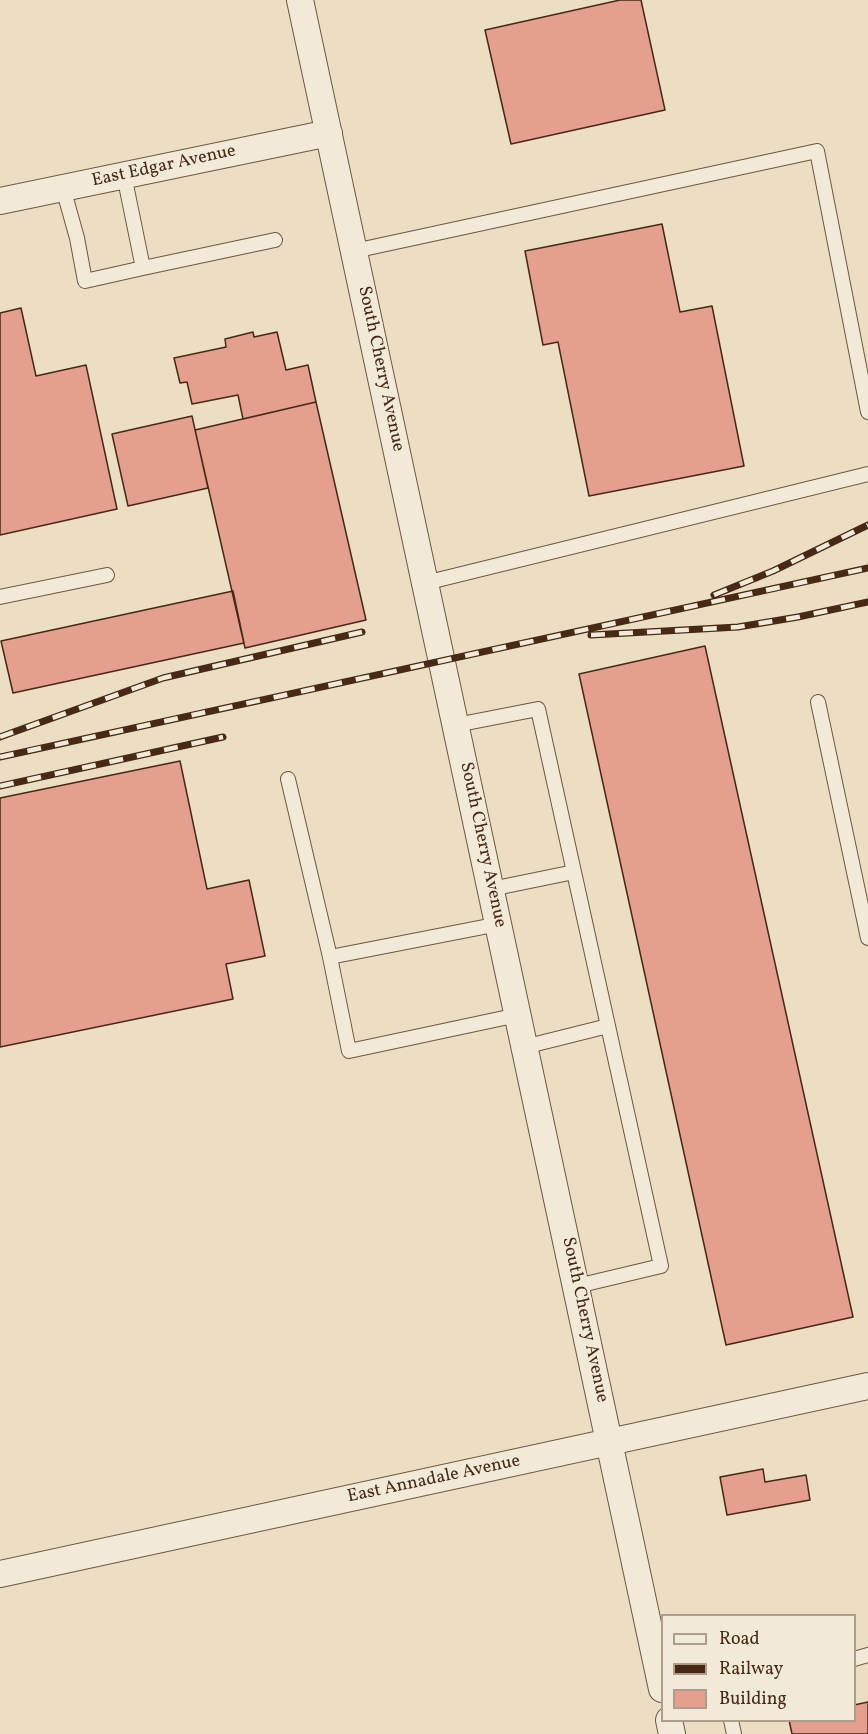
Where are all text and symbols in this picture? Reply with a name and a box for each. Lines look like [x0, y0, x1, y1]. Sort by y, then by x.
street label: East Edgar Avenue [90, 141, 238, 193]
street label: South Cherry Avenue [352, 284, 408, 454]
street label: South Cherry Avenue [454, 760, 510, 930]
street label: South Cherry Avenue [556, 1235, 612, 1405]
street label: East Annadale Avenue [346, 1451, 522, 1509]
legend [661, 1614, 856, 1722]
text: Road [719, 1627, 760, 1652]
text: Railway [719, 1657, 783, 1682]
text: Building [719, 1687, 787, 1712]

